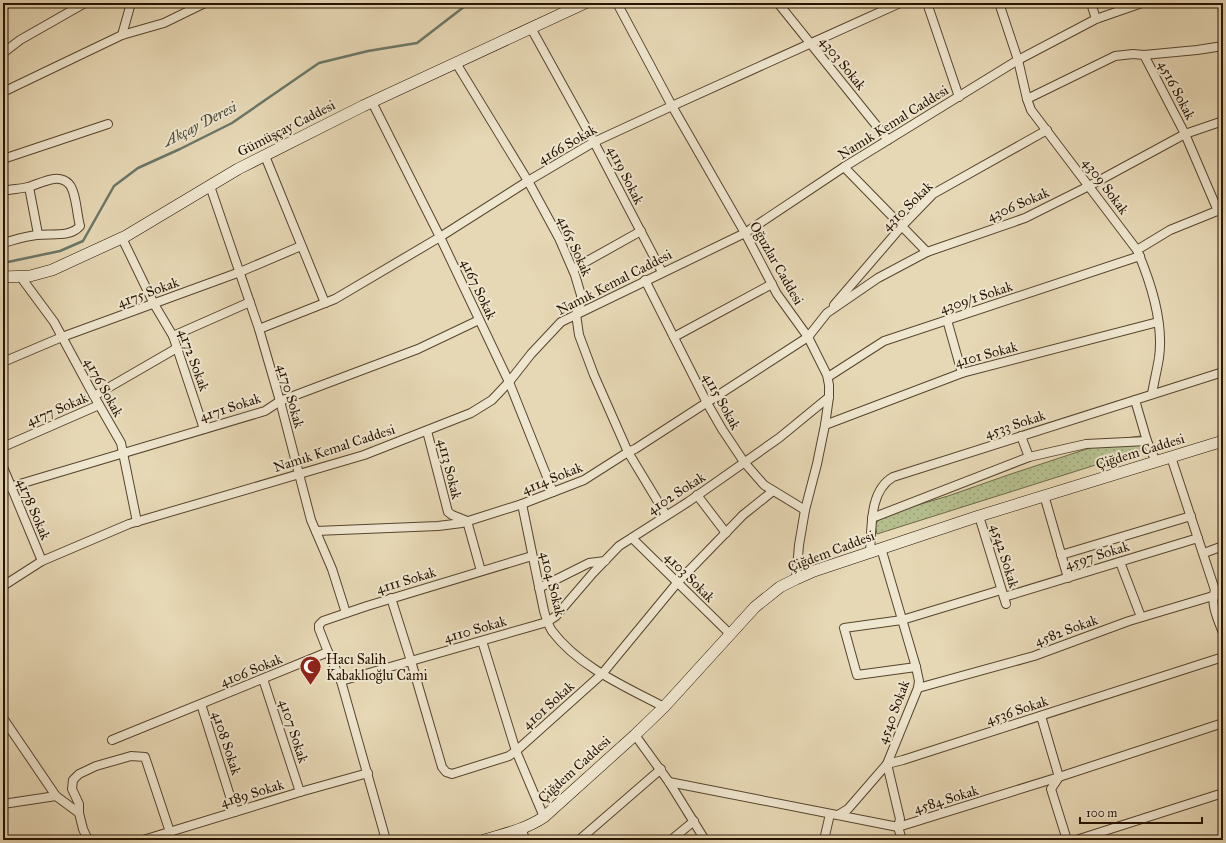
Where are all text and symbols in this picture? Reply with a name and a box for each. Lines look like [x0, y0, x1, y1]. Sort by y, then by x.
street label: 4303 Sokak [816, 33, 870, 94]
street label: 4516 Sokak [1154, 58, 1199, 123]
street label: Namık Kemal Caddesi [835, 81, 952, 163]
street label: Gümüşçay Caddesi [234, 96, 338, 160]
water label: Akçay Deresi [158, 98, 240, 151]
street label: 4166 Sokak [535, 121, 600, 168]
street label: 4119 Sokak [604, 143, 648, 208]
street label: 4309 Sokak [1079, 155, 1133, 218]
street label: 4310 Sokak [878, 178, 937, 235]
street label: 4306 Sokak [985, 184, 1052, 225]
street label: 4165 Sokak [554, 213, 596, 279]
street label: Oğuzlar Caddesi [746, 219, 807, 308]
street label: Namık Kemal Caddesi [554, 246, 675, 319]
street label: 4167 Sokak [457, 256, 500, 323]
street label: 4175 Sokak [115, 273, 182, 311]
street label: 4309/1 Sokak [938, 278, 1015, 317]
street label: 4172 Sokak [174, 327, 213, 394]
street label: 4101 Sokak [953, 338, 1020, 371]
street label: 4176 Sokak [80, 355, 127, 420]
street label: 4170 Sokak [273, 362, 308, 431]
street label: 4115 Sokak [699, 370, 744, 433]
street label: 4177 Sokak [24, 389, 91, 430]
street label: 4171 Sokak [197, 389, 263, 425]
street label: 4533 Sokak [983, 407, 1048, 442]
street label: Namık Kemal Caddesi [271, 421, 397, 476]
street label: Çiğdem Caddesi [1094, 430, 1187, 473]
street label: 4113 Sokak [434, 437, 465, 502]
street label: 4114 Sokak [519, 458, 585, 498]
street label: 4102 Sokak [644, 468, 709, 518]
street label: 4178 Sokak [13, 476, 54, 543]
street label: 4542 Sokak [987, 522, 1022, 591]
street label: Çiğdem Caddesi [785, 527, 877, 576]
street label: 4597 Sokak [1063, 538, 1132, 573]
street label: 4103 Sokak [661, 549, 719, 606]
street label: 4104 Sokak [536, 550, 569, 619]
street label: 4111 Sokak [374, 563, 438, 598]
street label: 4582 Sokak [1032, 611, 1100, 650]
street label: 4110 Sokak [442, 612, 509, 646]
street label: 4106 Sokak [218, 650, 285, 691]
place label: Hacı Salih Kabaklıoğlu Cami [326, 651, 428, 684]
mosque icon: Hacı Salih Kabaklıoğlu Cami [297, 654, 323, 687]
street label: 4101 Sokak [519, 677, 578, 733]
street label: 4540 Sokak [874, 677, 914, 746]
street label: 4536 Sokak [984, 692, 1051, 728]
street label: 4107 Sokak [275, 697, 312, 766]
street label: 4108 Sokak [208, 709, 245, 778]
street label: Çiğdem Caddesi [535, 732, 614, 806]
street label: 4189 Sokak [218, 776, 286, 811]
street label: 4584 Sokak [912, 781, 981, 817]
scale bar [1080, 799, 1202, 825]
text: 100 m [1086, 806, 1117, 820]

